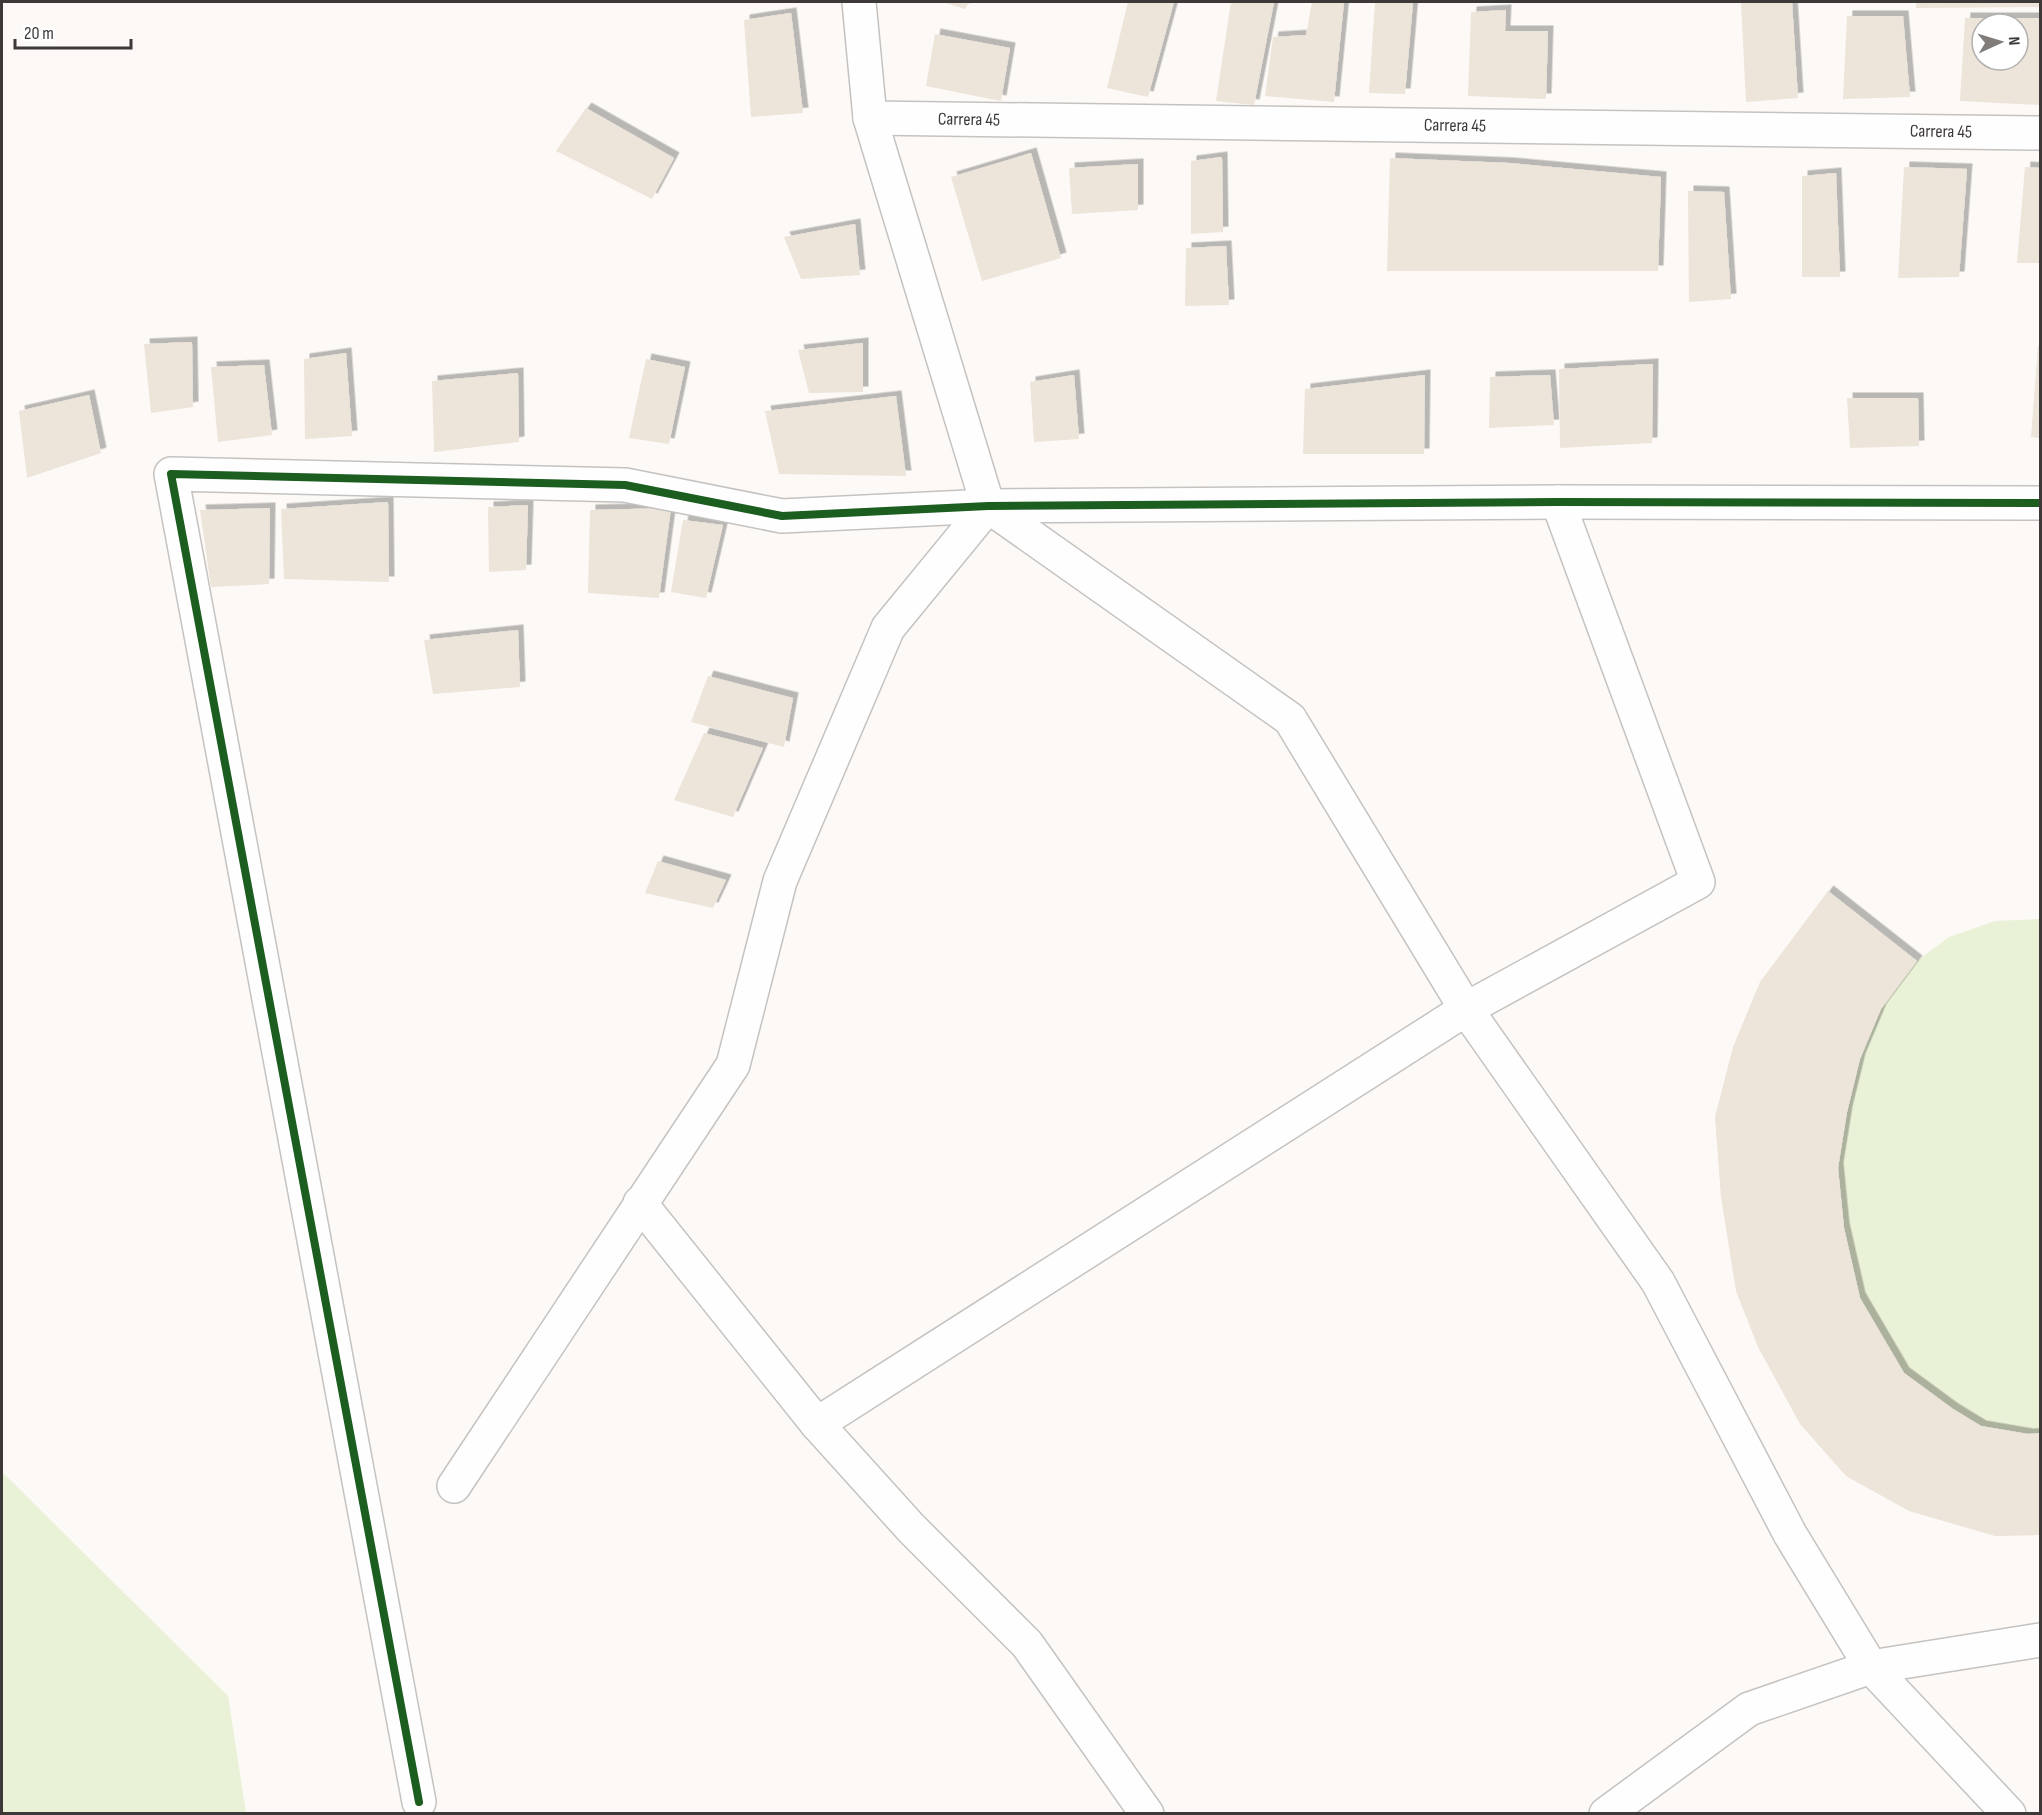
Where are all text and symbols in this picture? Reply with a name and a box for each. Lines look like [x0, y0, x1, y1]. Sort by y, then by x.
scale bar [15, 12, 130, 50]
north arrow [1970, 12, 2030, 72]
text: 20 m [24, 23, 54, 44]
text: N [2004, 36, 2023, 46]
street label: Carrera 45 [938, 108, 1000, 131]
street label: Carrera 45 [1424, 114, 1486, 137]
street label: Carrera 45 [1910, 120, 1972, 143]

